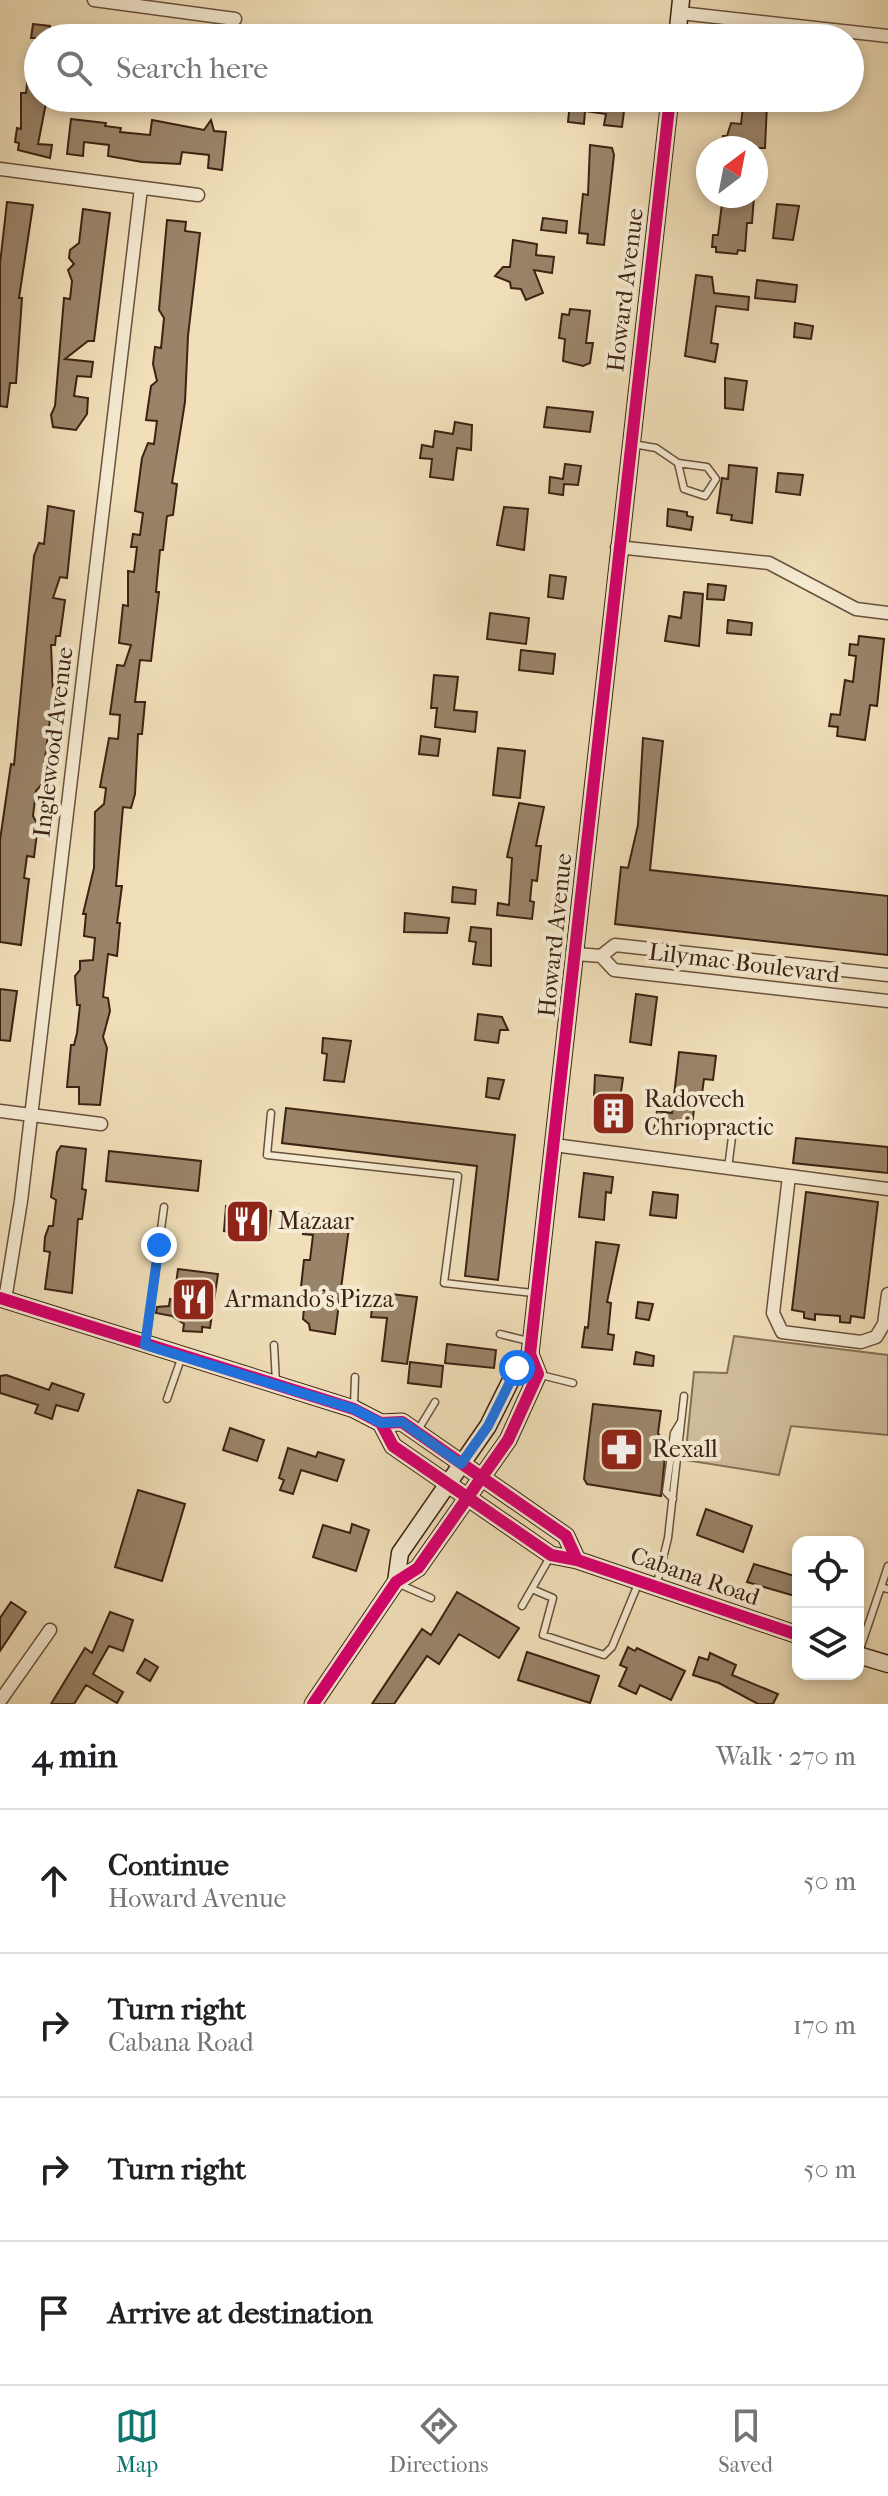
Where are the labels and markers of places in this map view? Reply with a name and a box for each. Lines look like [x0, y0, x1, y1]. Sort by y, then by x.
place label: Radovech Chriopractic [644, 1085, 774, 1141]
building icon: Radovech Chriopractic [589, 1089, 637, 1137]
restaurant icon: Mazaar [223, 1197, 271, 1245]
place label: Mazaar [278, 1207, 355, 1235]
restaurant icon: Armando's Pizza [170, 1275, 218, 1323]
place label: Armando's Pizza [224, 1285, 395, 1313]
pharmacy icon: Rexall [597, 1425, 645, 1473]
place label: Rexall [652, 1435, 718, 1463]

